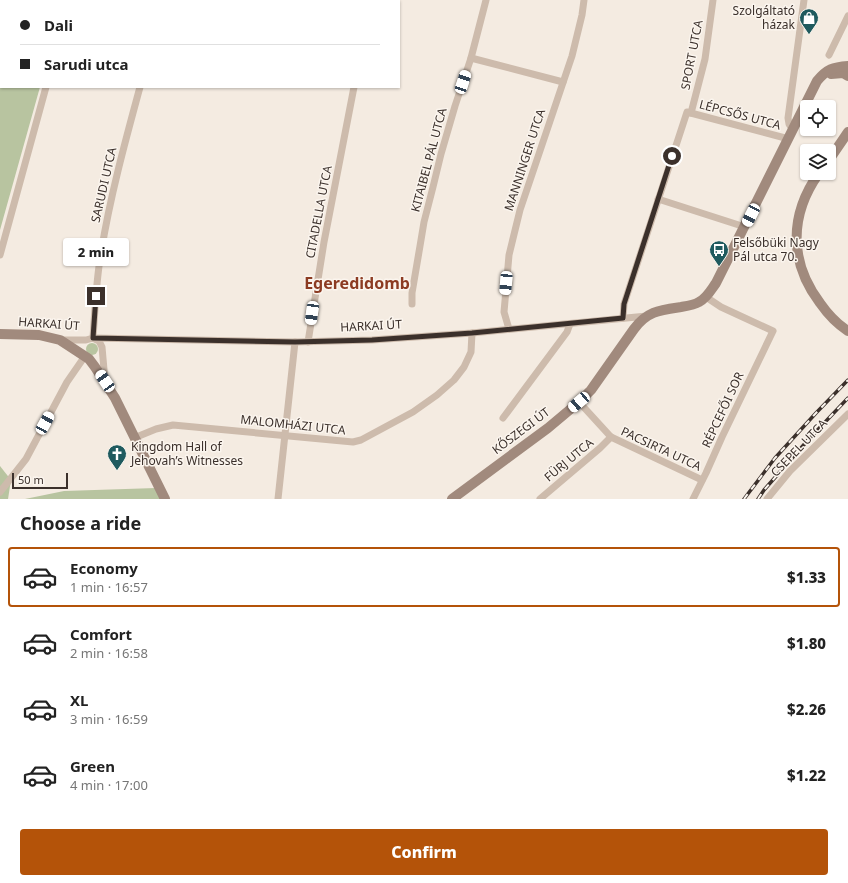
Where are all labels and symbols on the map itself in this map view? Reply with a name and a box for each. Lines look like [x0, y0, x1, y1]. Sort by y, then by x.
place label: Szolgáltató házak [733, 2, 796, 33]
shop icon: Szolgáltató házak [798, 7, 820, 35]
street label: SPORT UTCA [676, 18, 707, 91]
car [454, 69, 472, 95]
street label: LÉPCSŐS UTCA [697, 95, 783, 134]
street label: KITAIBEL PÁL UTCA [406, 106, 451, 214]
street label: MANNINGER UTCA [500, 106, 549, 213]
street label: SARUDI UTCA [87, 145, 121, 224]
route start [663, 147, 681, 165]
street label: CITADELLA UTCA [301, 164, 336, 260]
car [740, 202, 762, 228]
place label: Felsőbüki Nagy Pál utca 70. [733, 234, 820, 265]
callout: 2 min [63, 238, 129, 266]
bus stop icon: Felsőbüki Nagy Pál utca 70. [708, 239, 730, 267]
car [499, 271, 513, 295]
district label: Egeredidomb [304, 272, 410, 294]
route end [87, 287, 105, 305]
car [304, 300, 320, 326]
street label: HARKAI ÚT [18, 313, 81, 334]
street label: HARKAI ÚT [340, 315, 403, 336]
car [93, 368, 117, 394]
street label: RÉPCEFŐI SOR [698, 369, 748, 450]
car [566, 390, 592, 414]
street label: KŐSZEGI ÚT [488, 403, 553, 458]
car [34, 410, 56, 436]
street label: MALOMHÁZI UTCA [239, 411, 347, 439]
street label: CSEPEL UTCA [767, 415, 831, 480]
street label: PACSIRTA UTCA [618, 422, 704, 475]
street label: FÜRJ UTCA [540, 434, 597, 485]
place label: Kingdom Hall of Jehovah’s Witnesses [130, 438, 243, 469]
church icon: Kingdom Hall of Jehovah’s Witnesses [106, 443, 128, 471]
scale bar [12, 471, 68, 490]

